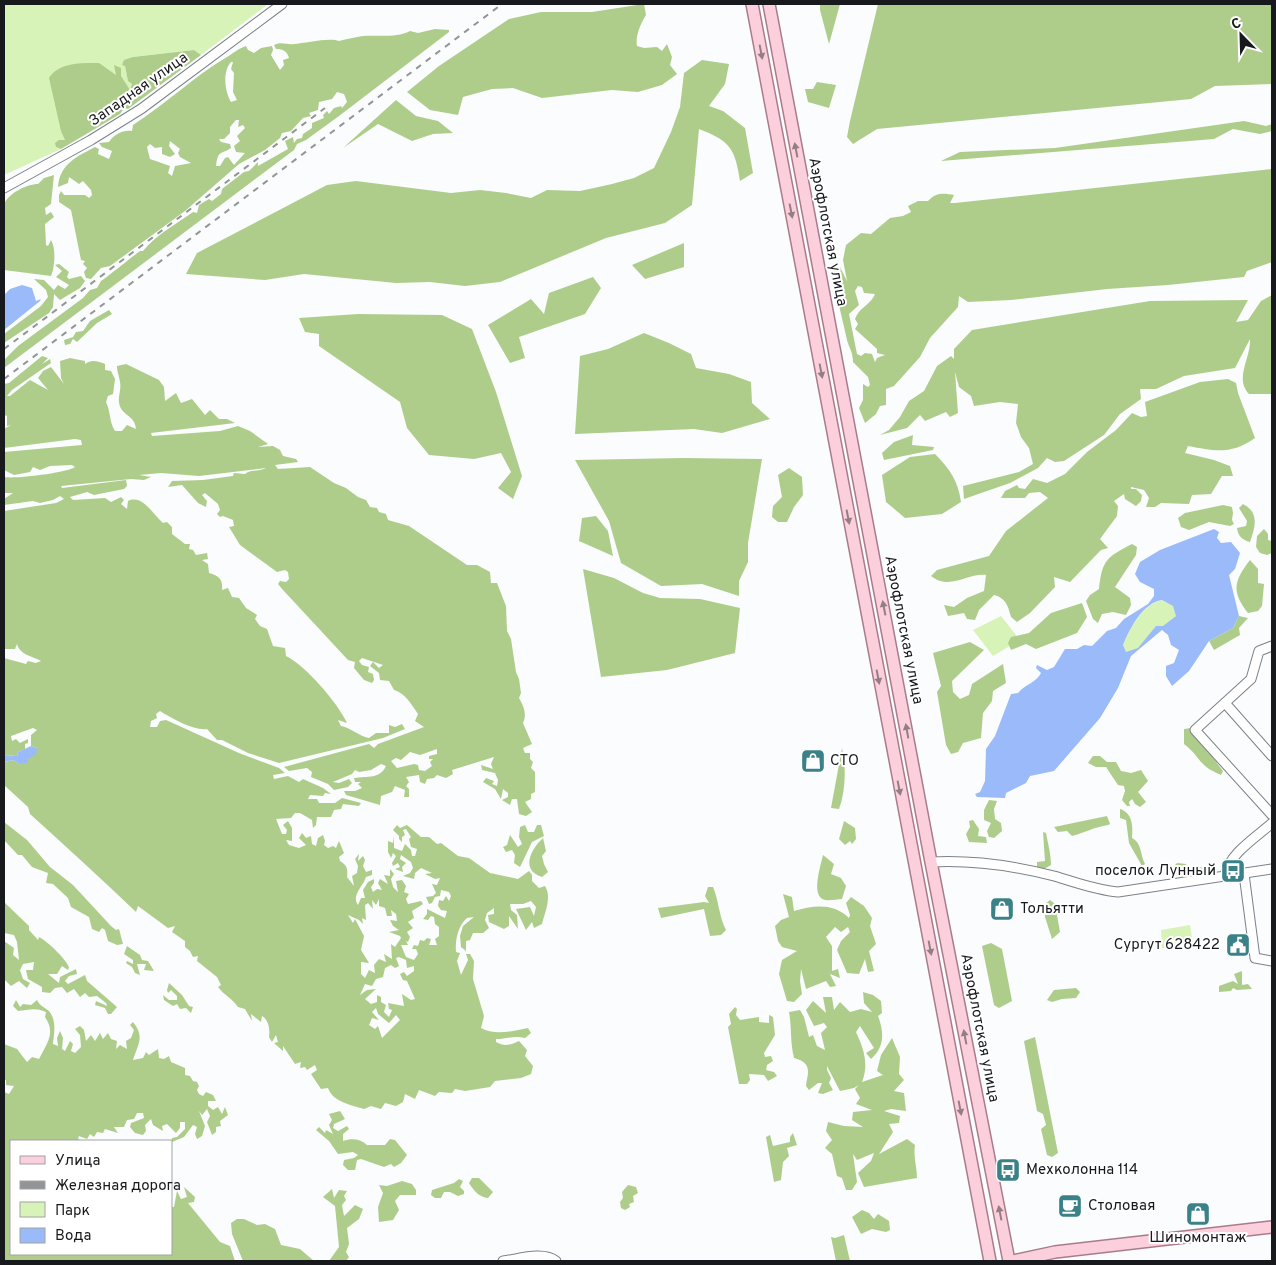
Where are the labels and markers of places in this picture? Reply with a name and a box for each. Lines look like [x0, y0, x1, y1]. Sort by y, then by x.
shop icon: СТО [800, 748, 826, 774]
place label: СТО [830, 752, 859, 771]
bus stop icon: поселок Лунный [1220, 858, 1246, 884]
place label: поселок Лунный [1095, 862, 1216, 881]
shop icon: Тольятти [989, 896, 1015, 922]
place label: Тольятти [1020, 900, 1084, 919]
public building icon: Сургут 628422 [1225, 932, 1251, 958]
place label: Сургут 628422 [1114, 936, 1220, 955]
bus stop icon: Мехколонна 114 [995, 1157, 1021, 1183]
place label: Мехколонна 114 [1026, 1161, 1138, 1180]
cafe icon: Столовая [1057, 1193, 1083, 1219]
place label: Столовая [1088, 1197, 1155, 1216]
shop icon: Шиномонтаж [1185, 1201, 1211, 1227]
place label: Шиномонтаж [1149, 1229, 1247, 1248]

